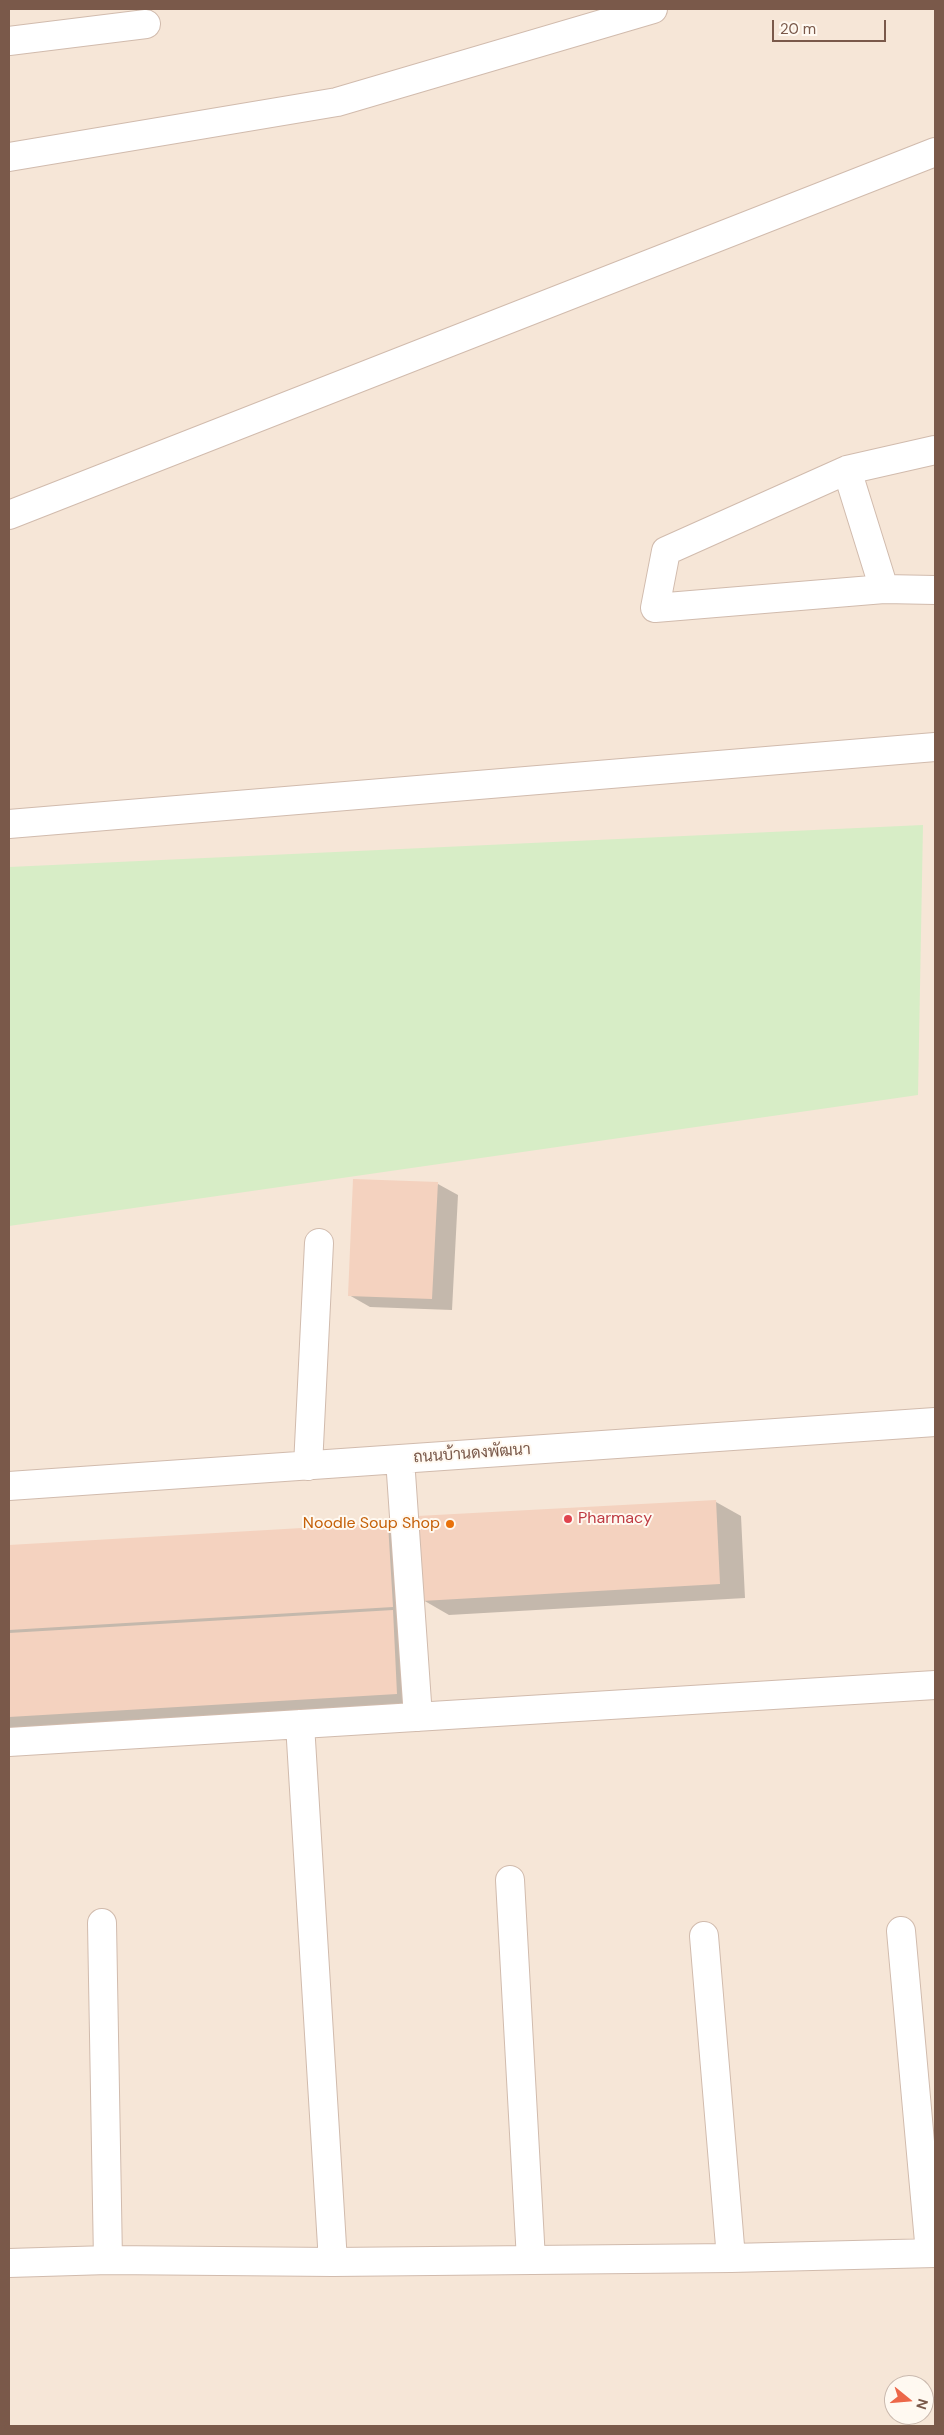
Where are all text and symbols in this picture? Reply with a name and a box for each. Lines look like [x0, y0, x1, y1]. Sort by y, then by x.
scale bar [774, 10, 888, 42]
text: 20 m [780, 19, 816, 39]
street label: ถนนบ้านดงพัฒนา [413, 1440, 531, 1468]
place label: Pharmacy [578, 1509, 652, 1529]
marker: Pharmacy [562, 1513, 574, 1525]
place label: Noodle Soup Shop [303, 1514, 440, 1534]
marker: Noodle Soup Shop [444, 1518, 456, 1530]
north arrow [884, 2375, 934, 2425]
text: N [912, 2397, 932, 2412]

